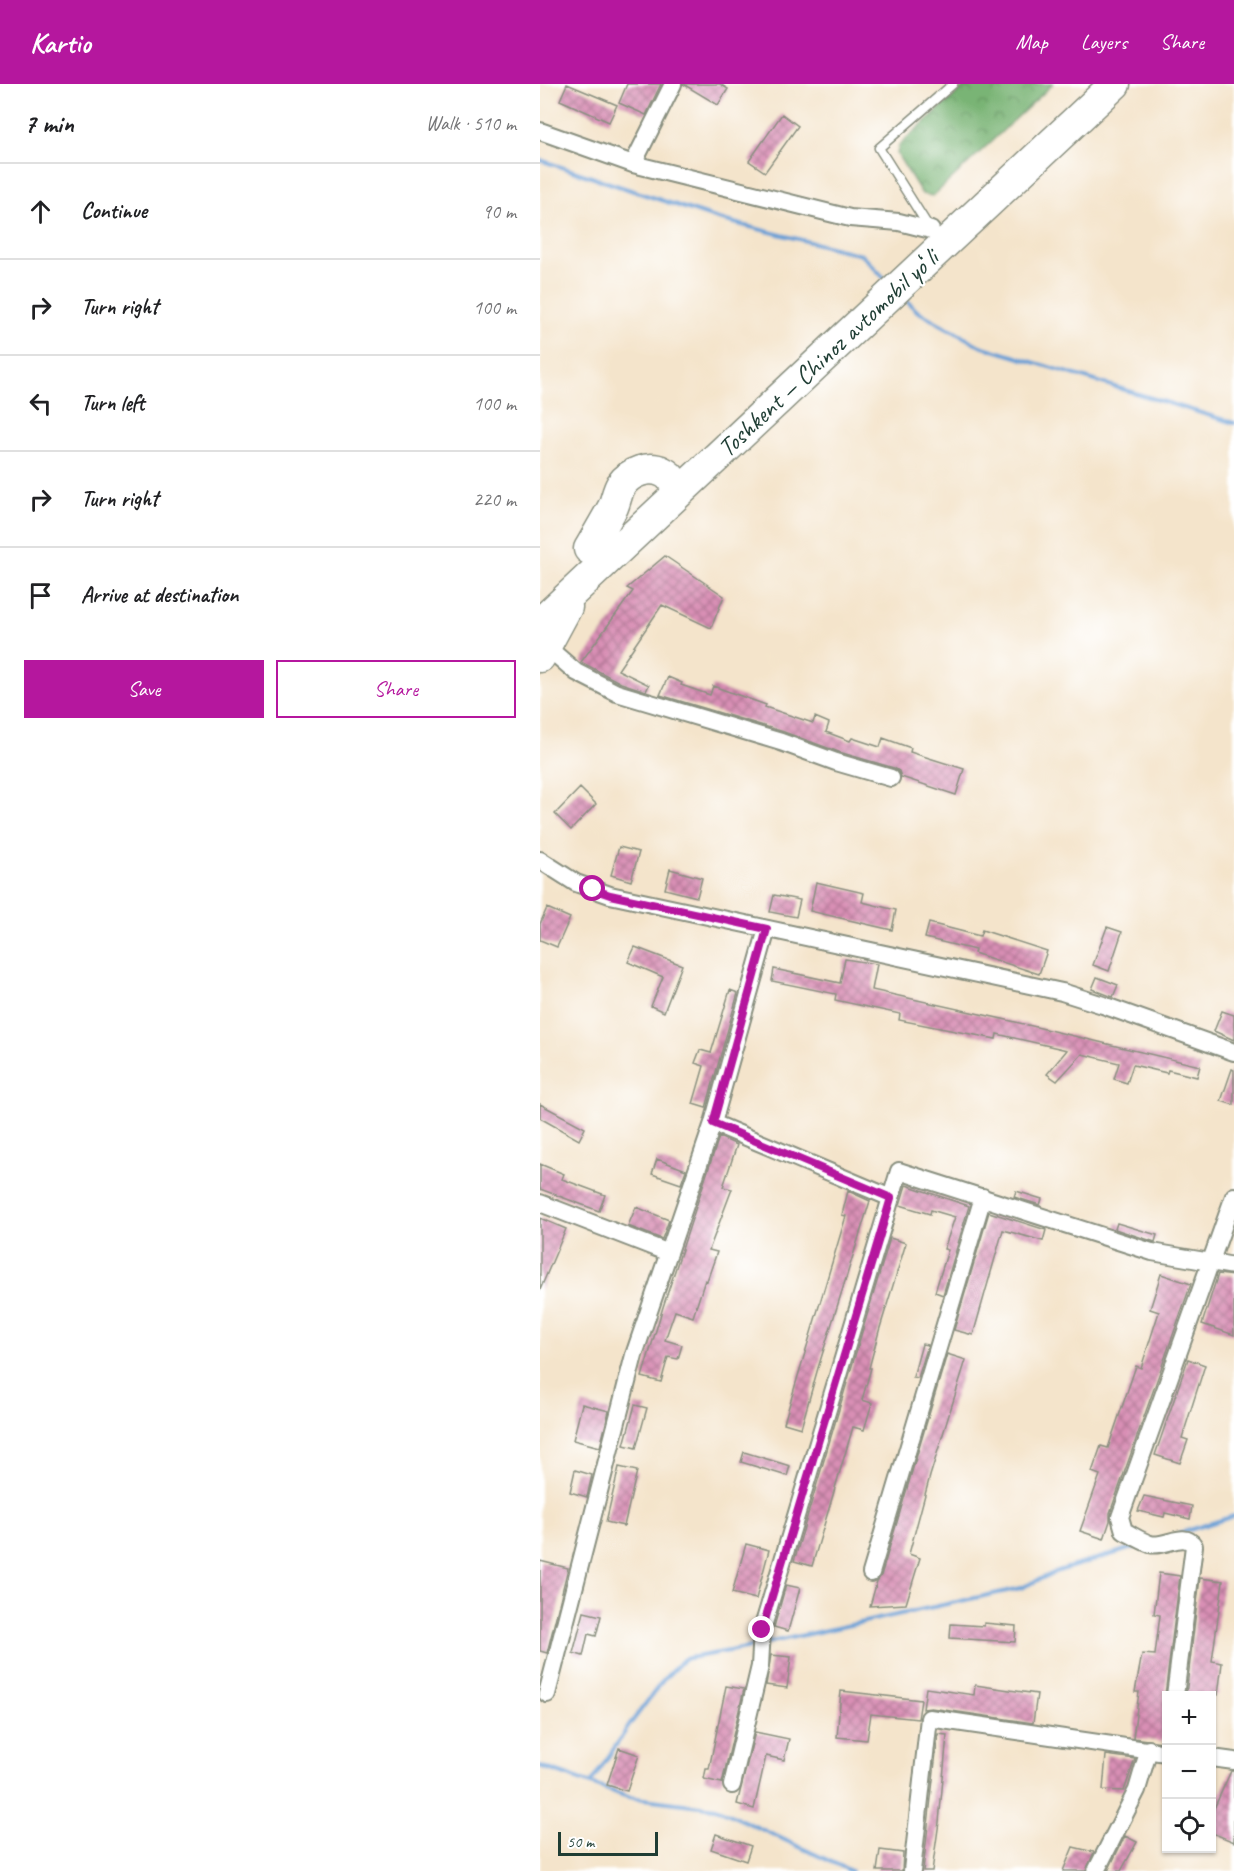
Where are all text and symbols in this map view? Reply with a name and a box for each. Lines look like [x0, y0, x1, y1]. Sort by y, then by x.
text: Kartio [30, 25, 91, 60]
text: Map [1015, 29, 1048, 55]
text: Layers [1081, 29, 1127, 55]
text: Share [1160, 29, 1204, 55]
text: 7 min [24, 107, 74, 140]
text: Walk · 510 m [426, 111, 516, 136]
icon: ahead [24, 195, 57, 228]
text: Continue [81, 197, 147, 225]
text: 90 m [482, 199, 516, 224]
street label: Toshkent — Chinoz avtomobil yoʻli [711, 240, 948, 464]
icon: right [24, 291, 57, 324]
text: Turn right [81, 293, 158, 321]
text: 100 m [473, 295, 516, 320]
icon: left [24, 387, 57, 420]
text: Turn left [81, 389, 145, 417]
text: 100 m [473, 391, 516, 416]
icon: right [24, 483, 57, 516]
text: Turn right [81, 485, 158, 513]
text: 220 m [473, 487, 516, 512]
icon: arrive [24, 579, 57, 612]
text: Arrive at destination [81, 581, 238, 609]
button: Save [24, 660, 264, 718]
button: Share [276, 660, 516, 718]
route start [579, 875, 605, 901]
route end [748, 1616, 774, 1642]
map controls [1162, 1691, 1216, 1853]
button: + [1162, 1691, 1216, 1745]
button: − [1162, 1745, 1216, 1799]
button: locate [1162, 1799, 1216, 1853]
scale bar [558, 1829, 658, 1856]
text: 50 m [567, 1832, 594, 1852]

